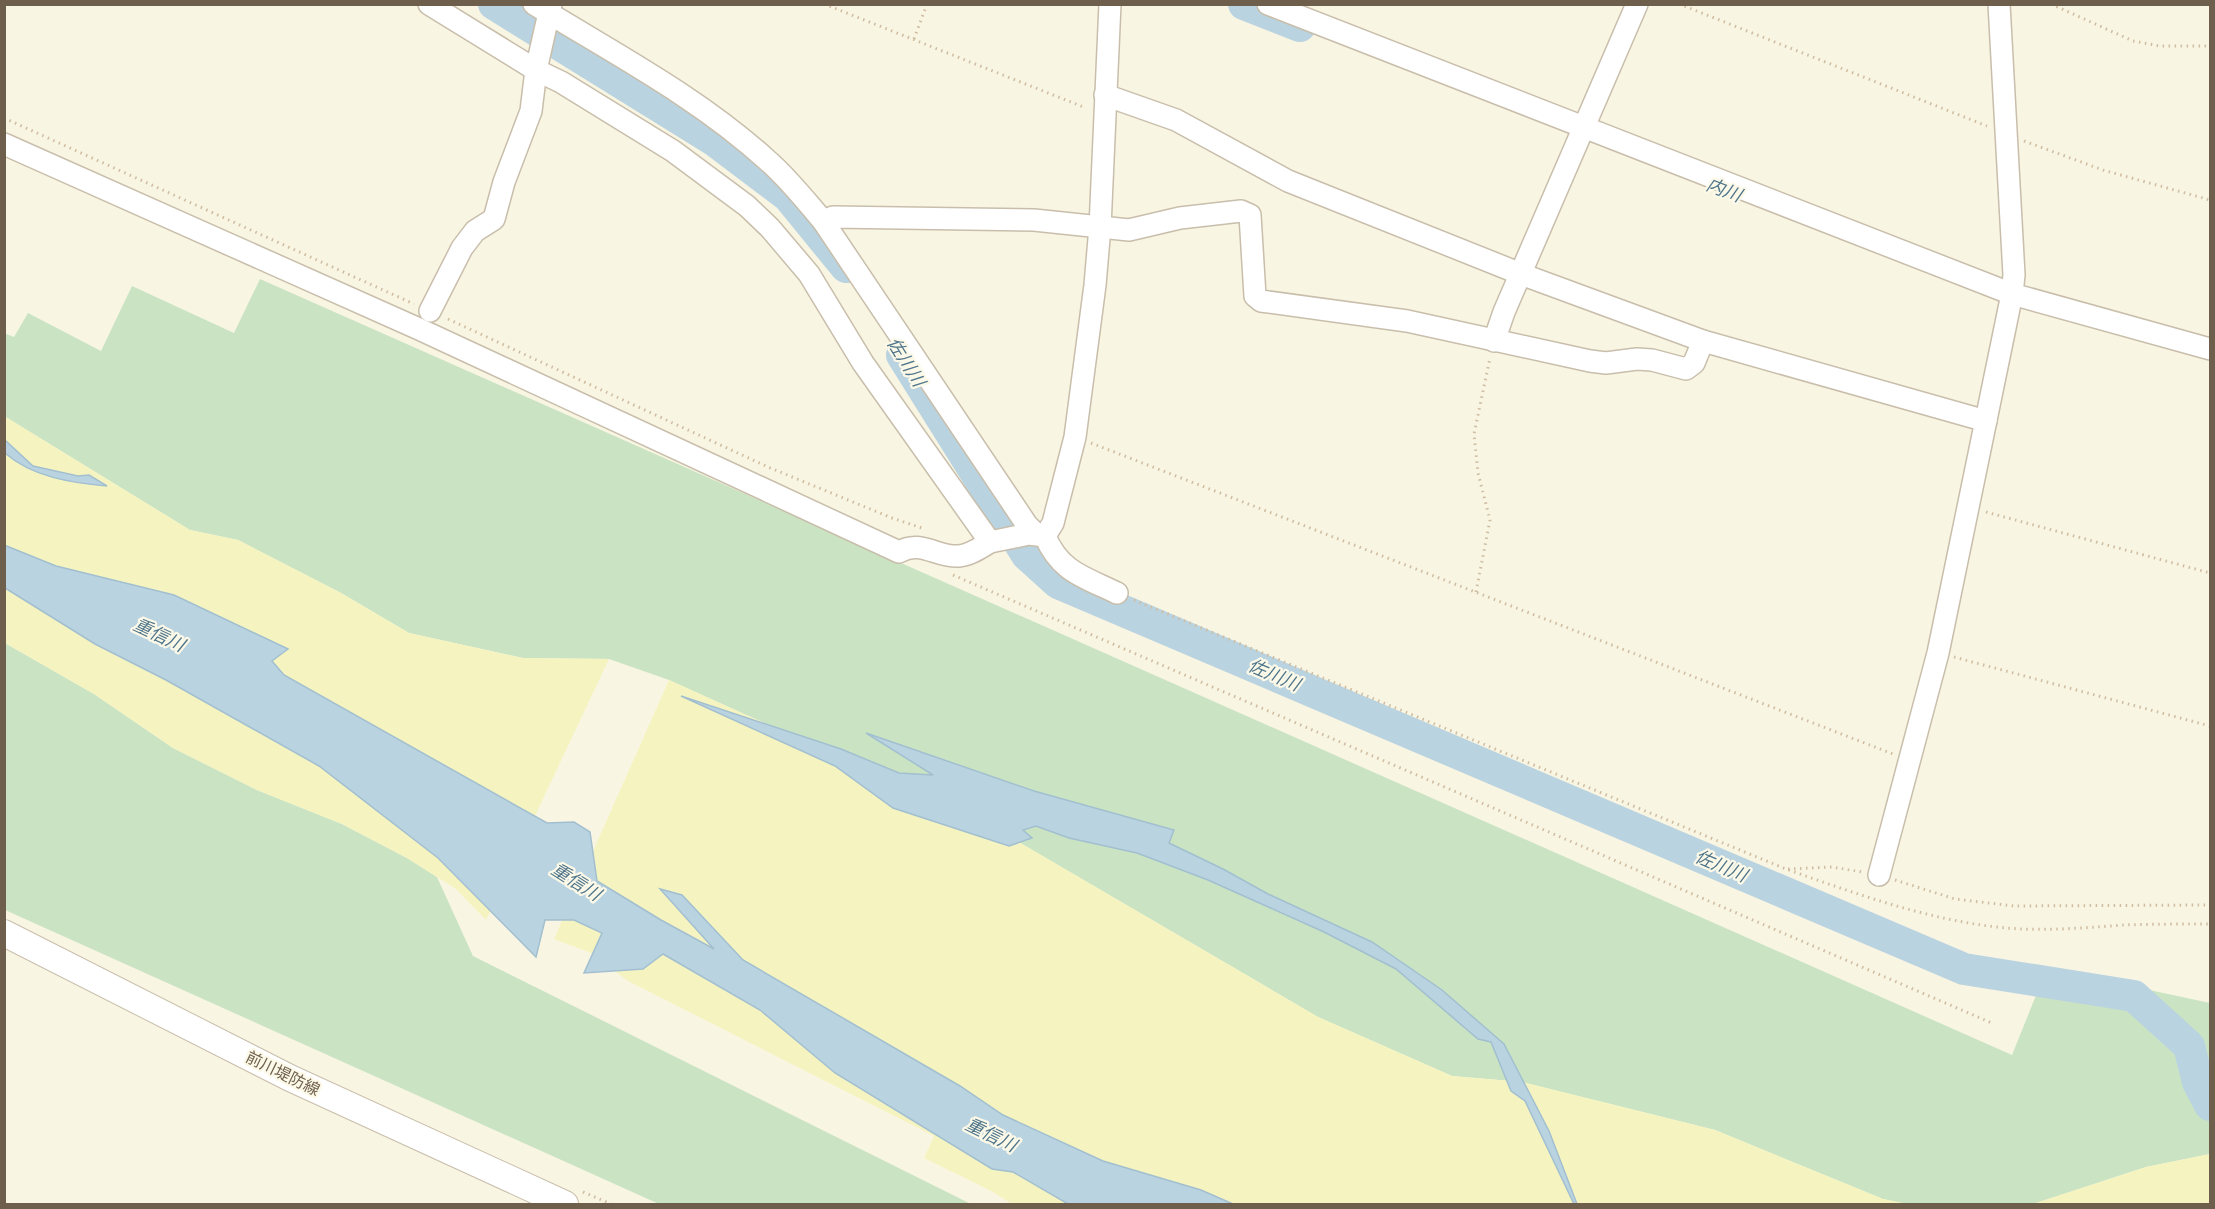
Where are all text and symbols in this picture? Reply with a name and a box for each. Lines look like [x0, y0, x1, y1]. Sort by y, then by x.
water label: 内川 [1704, 173, 1747, 207]
water label: 佐川川 [883, 333, 931, 392]
water label: 重信川 [130, 614, 190, 656]
water label: 佐川川 [1245, 654, 1305, 696]
water label: 佐川川 [1692, 845, 1752, 887]
water label: 重信川 [548, 858, 606, 906]
street label: 前川堤防線 [243, 1047, 323, 1099]
water label: 重信川 [962, 1113, 1022, 1157]

